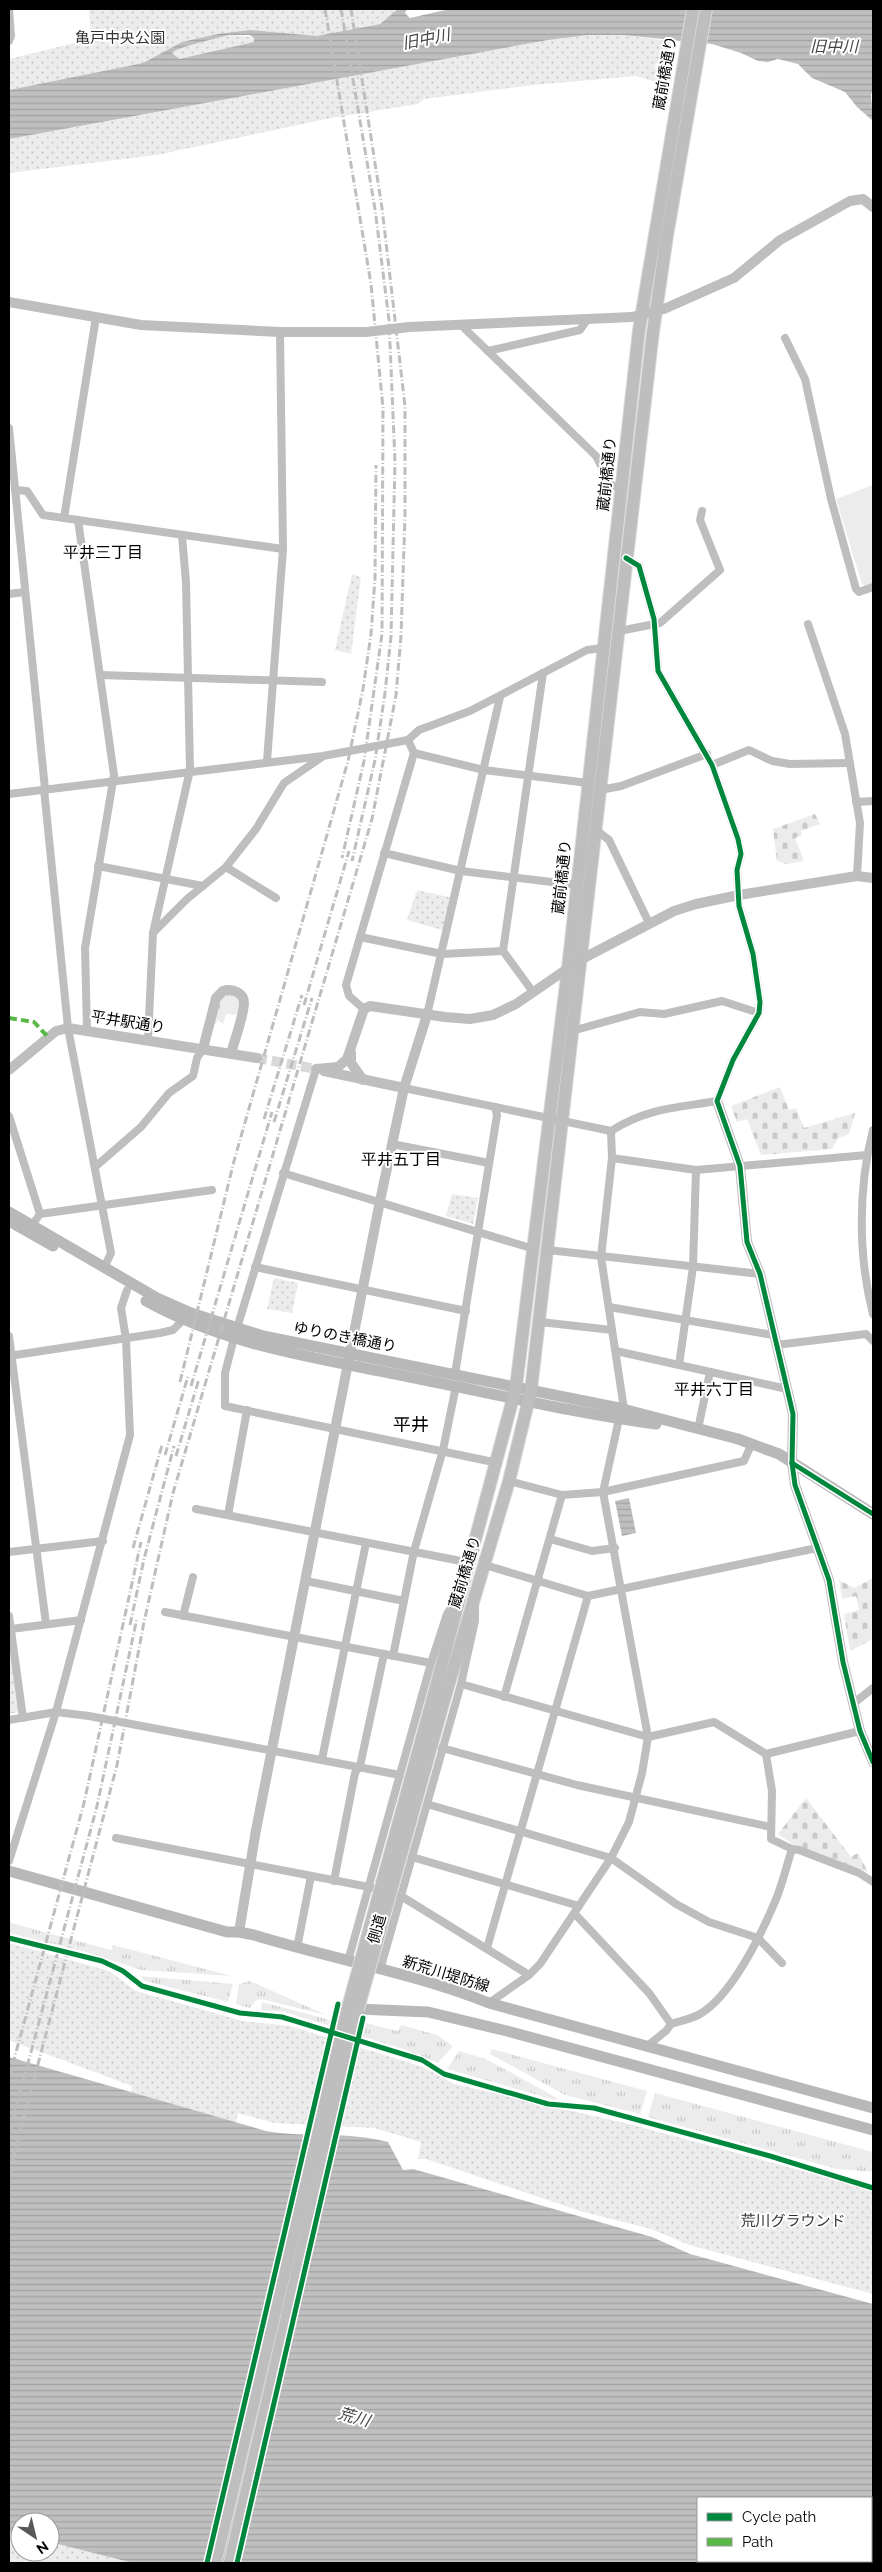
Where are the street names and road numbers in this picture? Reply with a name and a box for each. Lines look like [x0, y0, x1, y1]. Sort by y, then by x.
street label: 蔵前橋通り [650, 34, 680, 112]
street label: 蔵前橋通り [594, 436, 620, 512]
street label: 蔵前橋通り [549, 839, 575, 915]
street label: 平井駅通り [90, 1007, 166, 1037]
street label: ゆりのき橋通り [292, 1318, 398, 1356]
street label: 蔵前橋通り [445, 1533, 485, 1611]
street label: 側道 [364, 1912, 390, 1946]
street label: 新荒川堤防線 [400, 1952, 492, 1996]

